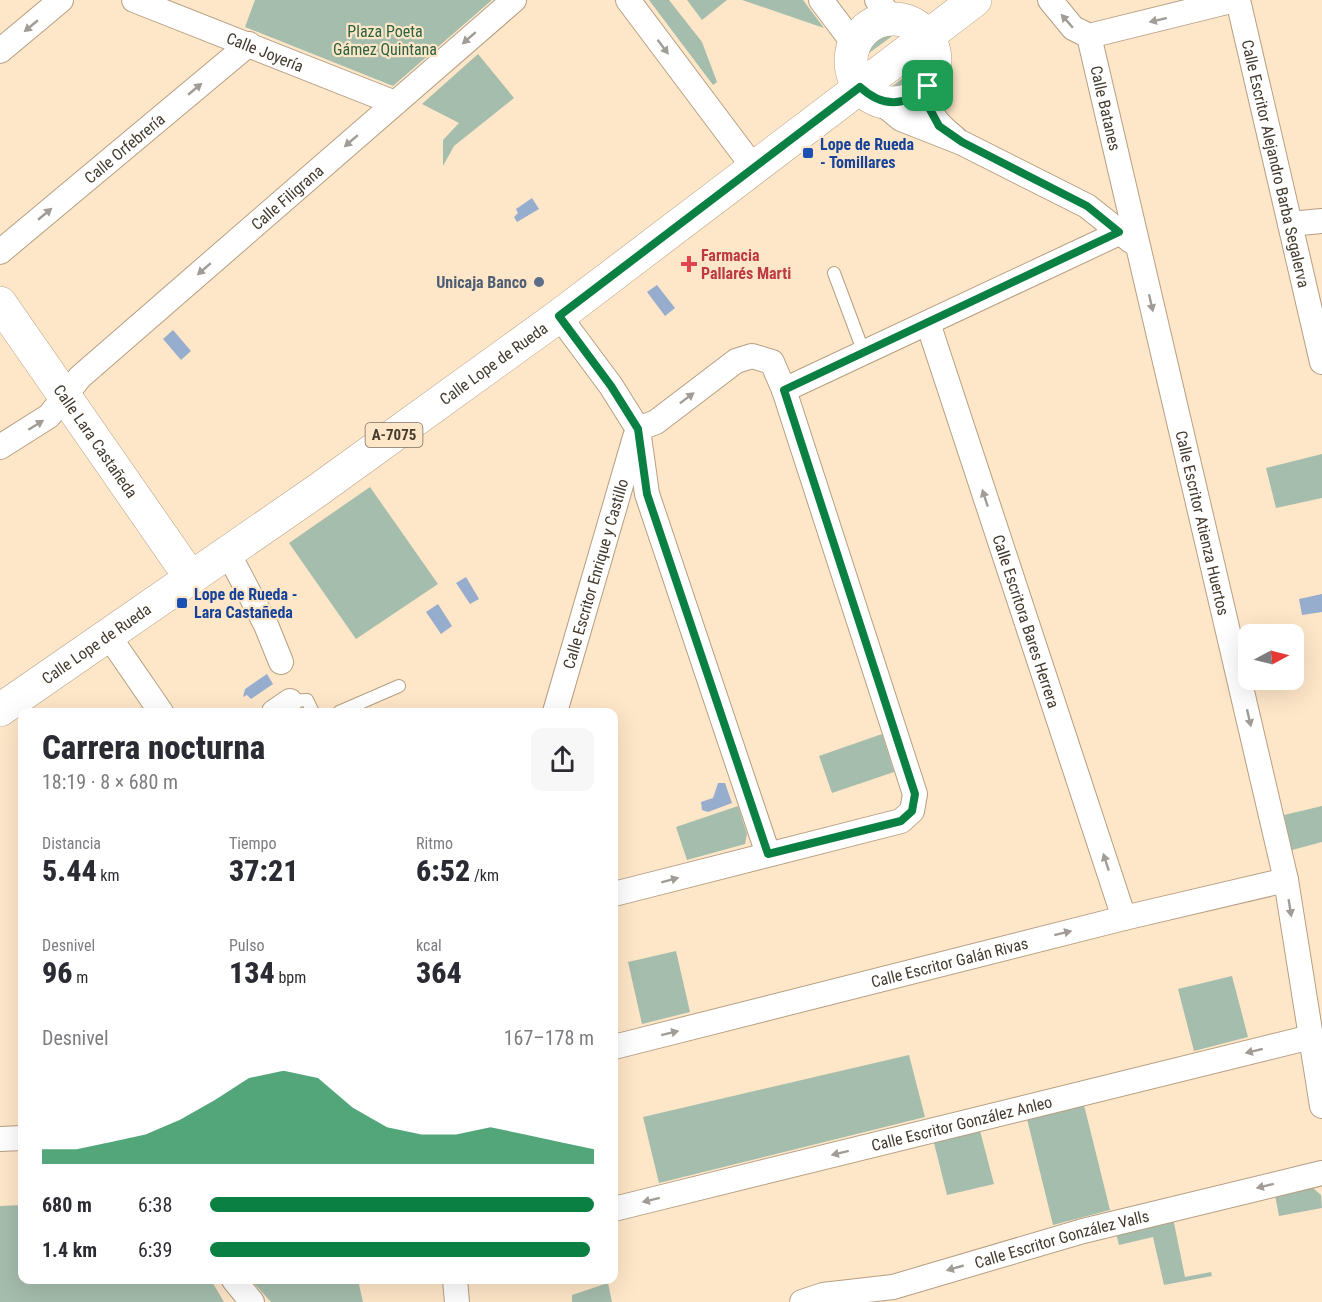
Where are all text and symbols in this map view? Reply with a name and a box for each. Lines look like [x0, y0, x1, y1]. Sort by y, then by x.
one-way arrow [1061, 13, 1074, 29]
one-way arrow [1149, 16, 1167, 26]
one-way arrow [23, 19, 39, 32]
park label: Plaza Poeta Gámez Quintana [333, 22, 437, 59]
street label: Calle Joyería [224, 28, 306, 76]
one-way arrow [462, 32, 477, 45]
street label: Calle Escritor Alejandro Barba Segalerva [1238, 38, 1314, 289]
one-way arrow [657, 39, 669, 54]
pin [902, 60, 953, 111]
street label: Calle Batanes [1087, 64, 1125, 152]
icon: arrive [911, 69, 944, 102]
one-way arrow [187, 84, 202, 96]
street label: Calle Orfebrería [80, 109, 168, 187]
one-way arrow [344, 134, 359, 147]
place label: Lope de Rueda - Tomillares [820, 135, 914, 172]
marker: Lope de Rueda - Tomillares [801, 146, 815, 160]
street label: Calle Filigrana [247, 161, 327, 234]
one-way arrow [37, 208, 53, 221]
place label: Farmacia Pallarés Marti [701, 246, 791, 283]
marker: Farmacia Pallarés Marti [682, 257, 696, 271]
one-way arrow [197, 262, 212, 275]
place label: Unicaja Banco [436, 273, 527, 292]
marker: Unicaja Banco [532, 275, 546, 289]
one-way arrow [1146, 294, 1156, 312]
street label: Calle Lope de Rueda [436, 318, 551, 409]
street label: Calle Lara Castañeda [50, 381, 142, 501]
one-way arrow [679, 392, 695, 405]
one-way arrow [28, 419, 44, 430]
road number: A-7075 [366, 423, 422, 447]
street label: Calle Escritor Atienza Huertos [1172, 429, 1233, 617]
street label: Calle Escritor Enrique y Castillo [559, 477, 632, 671]
one-way arrow [980, 489, 990, 507]
street label: Calle Escritora Bares Herrera [989, 532, 1064, 710]
place label: Lope de Rueda - Lara Castañeda [194, 585, 297, 622]
marker: Lope de Rueda - Lara Castañeda [175, 596, 189, 610]
street label: Calle Lope de Rueda [38, 599, 154, 688]
north arrow [1238, 624, 1304, 690]
map controls [1238, 624, 1304, 690]
one-way arrow [1245, 708, 1255, 727]
text: Carrera nocturna [42, 728, 265, 767]
button: share [531, 728, 594, 791]
text: 18:19 · 8 × 680 m [42, 770, 178, 794]
text: Distancia [42, 834, 101, 853]
text: Tiempo [229, 834, 276, 853]
text: Ritmo [416, 834, 453, 853]
text: 5.44 [42, 853, 97, 888]
text: 37:21 [229, 853, 298, 888]
text: 6:52 [416, 853, 470, 888]
one-way arrow [1100, 853, 1110, 871]
text: km [97, 866, 120, 885]
text: /km [470, 866, 499, 885]
one-way arrow [661, 874, 679, 884]
one-way arrow [1286, 899, 1295, 918]
one-way arrow [1054, 928, 1072, 938]
street label: Calle Escritor Galán Rivas [869, 933, 1030, 991]
text: Desnivel [42, 936, 95, 955]
text: Pulso [229, 936, 265, 955]
text: kcal [416, 936, 442, 955]
text: 96 [42, 955, 73, 990]
text: 134 [229, 955, 275, 990]
text: 364 [416, 955, 462, 990]
text: m [73, 968, 88, 987]
text: bpm [275, 968, 306, 987]
text: Desnivel [42, 1026, 109, 1050]
text: 167–178 m [504, 1026, 594, 1050]
one-way arrow [661, 1028, 679, 1037]
one-way arrow [1245, 1046, 1263, 1056]
street label: Calle Escritor González Anleo [869, 1092, 1054, 1155]
one-way arrow [831, 1148, 849, 1158]
one-way arrow [1256, 1182, 1274, 1192]
text: 680 m [42, 1193, 92, 1217]
text: 6:38 [138, 1193, 172, 1217]
one-way arrow [642, 1195, 660, 1205]
street label: Calle Escritor González Valls [972, 1206, 1151, 1272]
text: 1.4 km [42, 1238, 97, 1262]
text: 6:39 [138, 1238, 172, 1262]
one-way arrow [946, 1264, 964, 1273]

